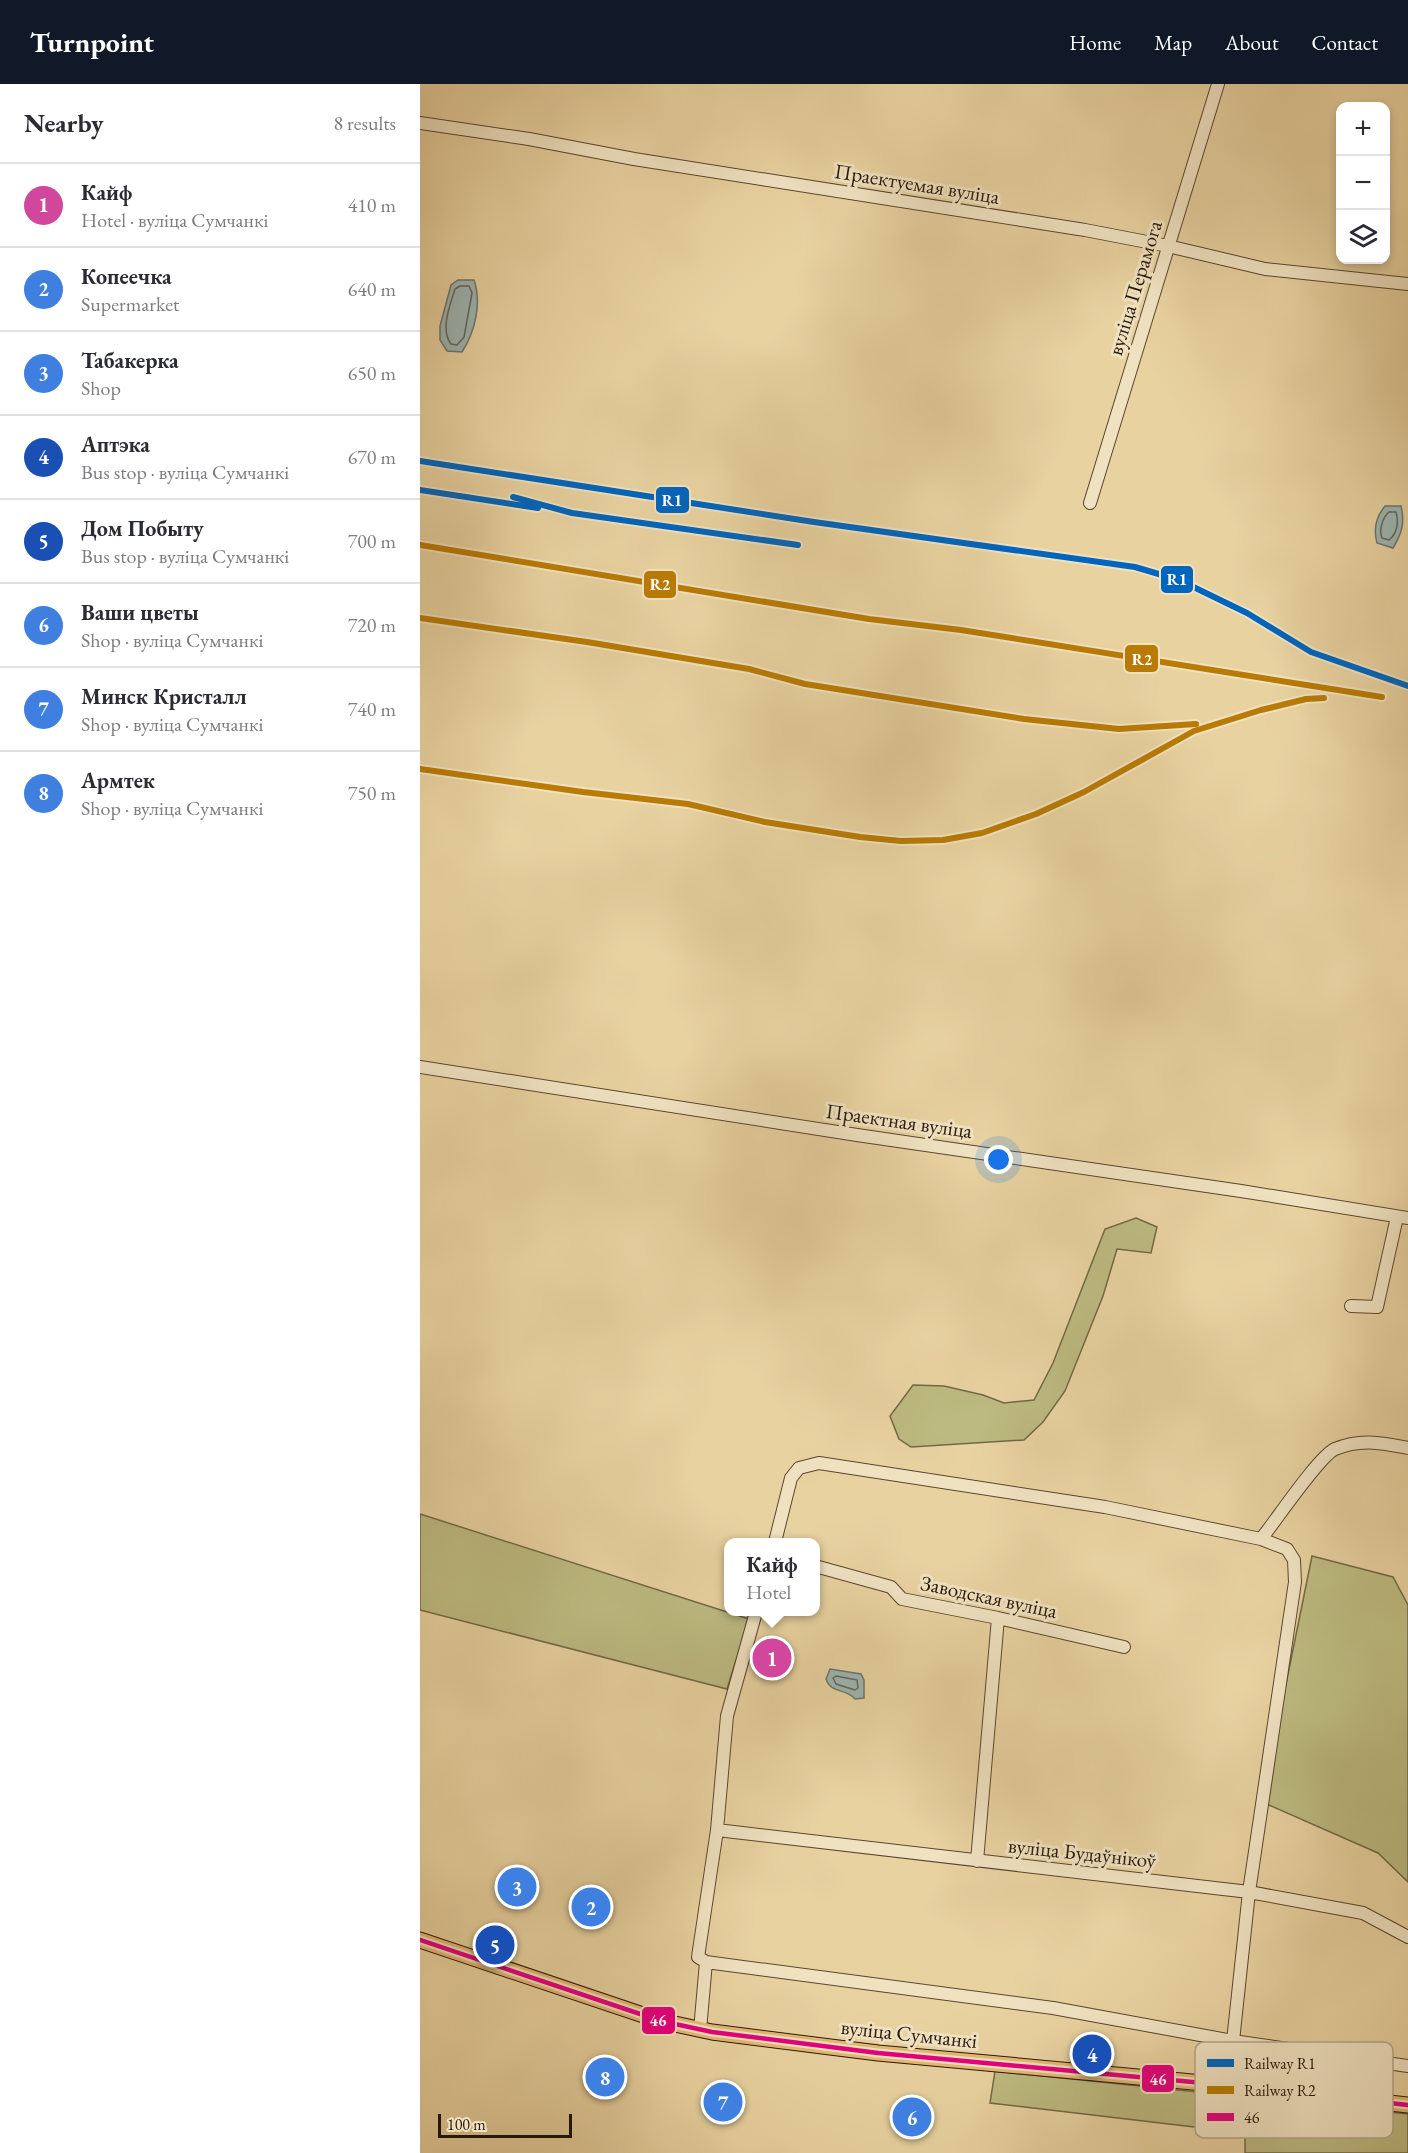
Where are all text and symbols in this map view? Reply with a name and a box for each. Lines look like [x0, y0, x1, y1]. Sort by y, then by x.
text: Turnpoint [30, 24, 154, 60]
text: Home [1069, 29, 1121, 56]
text: Map [1154, 29, 1192, 56]
text: About [1225, 29, 1278, 56]
text: Contact [1311, 29, 1378, 56]
map controls [1336, 102, 1390, 264]
button: + [1336, 102, 1390, 156]
text: Nearby [24, 106, 104, 140]
text: 8 results [333, 110, 396, 136]
button: − [1336, 156, 1390, 210]
street label: Праектуемая вуліца [833, 157, 1002, 210]
text: Кайф [81, 178, 132, 207]
text: 1 [38, 192, 49, 218]
text: 410 m [348, 192, 396, 218]
text: Hotel · вуліца Сумчанкі [81, 207, 268, 233]
button: layers [1336, 210, 1390, 264]
street label: вуліца Перамога [1101, 217, 1168, 359]
text: Копеечка [81, 262, 172, 291]
text: 2 [38, 276, 49, 302]
text: 640 m [348, 276, 396, 302]
text: Supermarket [81, 291, 179, 317]
text: Табакерка [81, 346, 179, 375]
text: 3 [38, 360, 49, 386]
text: 650 m [348, 360, 396, 386]
text: Shop [81, 375, 121, 401]
text: Аптэка [81, 430, 150, 459]
text: 4 [38, 444, 49, 470]
text: 670 m [348, 444, 396, 470]
text: Bus stop · вуліца Сумчанкі [81, 459, 289, 485]
line badge: R1 [655, 486, 690, 514]
text: R1 [662, 490, 682, 511]
text: Дом Побыту [81, 514, 204, 543]
text: 5 [38, 528, 49, 554]
text: 700 m [348, 528, 396, 554]
text: Bus stop · вуліца Сумчанкі [81, 543, 289, 569]
line badge: R1 [1160, 565, 1194, 594]
text: R1 [1167, 569, 1187, 590]
line badge: R2 [643, 570, 677, 599]
text: R2 [650, 574, 671, 595]
text: Ваши цветы [81, 598, 199, 627]
text: 6 [38, 612, 49, 638]
text: 720 m [348, 612, 396, 638]
text: Shop · вуліца Сумчанкі [81, 627, 263, 653]
line badge: R2 [1124, 644, 1159, 673]
text: R2 [1132, 649, 1153, 670]
text: Минск Кристалл [81, 682, 247, 711]
text: 7 [38, 696, 49, 722]
text: 740 m [348, 696, 396, 722]
text: Shop · вуліца Сумчанкі [81, 711, 263, 737]
text: Армтек [81, 766, 155, 795]
text: 8 [38, 780, 49, 806]
text: 750 m [348, 780, 396, 806]
text: Shop · вуліца Сумчанкі [81, 795, 263, 821]
street label: Праектная вуліца [824, 1097, 975, 1144]
your location [984, 1145, 1013, 1174]
popup [724, 1538, 820, 1616]
text: Кайф [746, 1550, 798, 1579]
street label: Заводская вуліца [918, 1569, 1061, 1624]
text: Hotel [746, 1579, 791, 1605]
pin: 1 [752, 1636, 792, 1680]
street label: вуліца Будаўнікоў [1007, 1831, 1158, 1874]
pin: 3 [498, 1864, 536, 1910]
pin: 2 [572, 1884, 610, 1930]
pin: 5 [476, 1922, 514, 1968]
line badge: 46 [641, 2006, 676, 2035]
text: 46 [650, 2010, 667, 2031]
street label: вуліца Сумчанкі [840, 2013, 979, 2054]
pin: 4 [1072, 2032, 1112, 2076]
legend [1195, 2042, 1393, 2138]
text: Railway R1 [1244, 2053, 1316, 2074]
pin: 8 [586, 2054, 624, 2100]
line badge: 46 [1141, 2064, 1175, 2093]
text: 46 [1150, 2069, 1167, 2090]
pin: 7 [704, 2080, 742, 2124]
text: Railway R2 [1244, 2080, 1316, 2101]
pin: 6 [892, 2094, 932, 2140]
text: 46 [1244, 2107, 1260, 2128]
scale bar [438, 2111, 572, 2138]
text: 100 m [447, 2114, 486, 2135]

